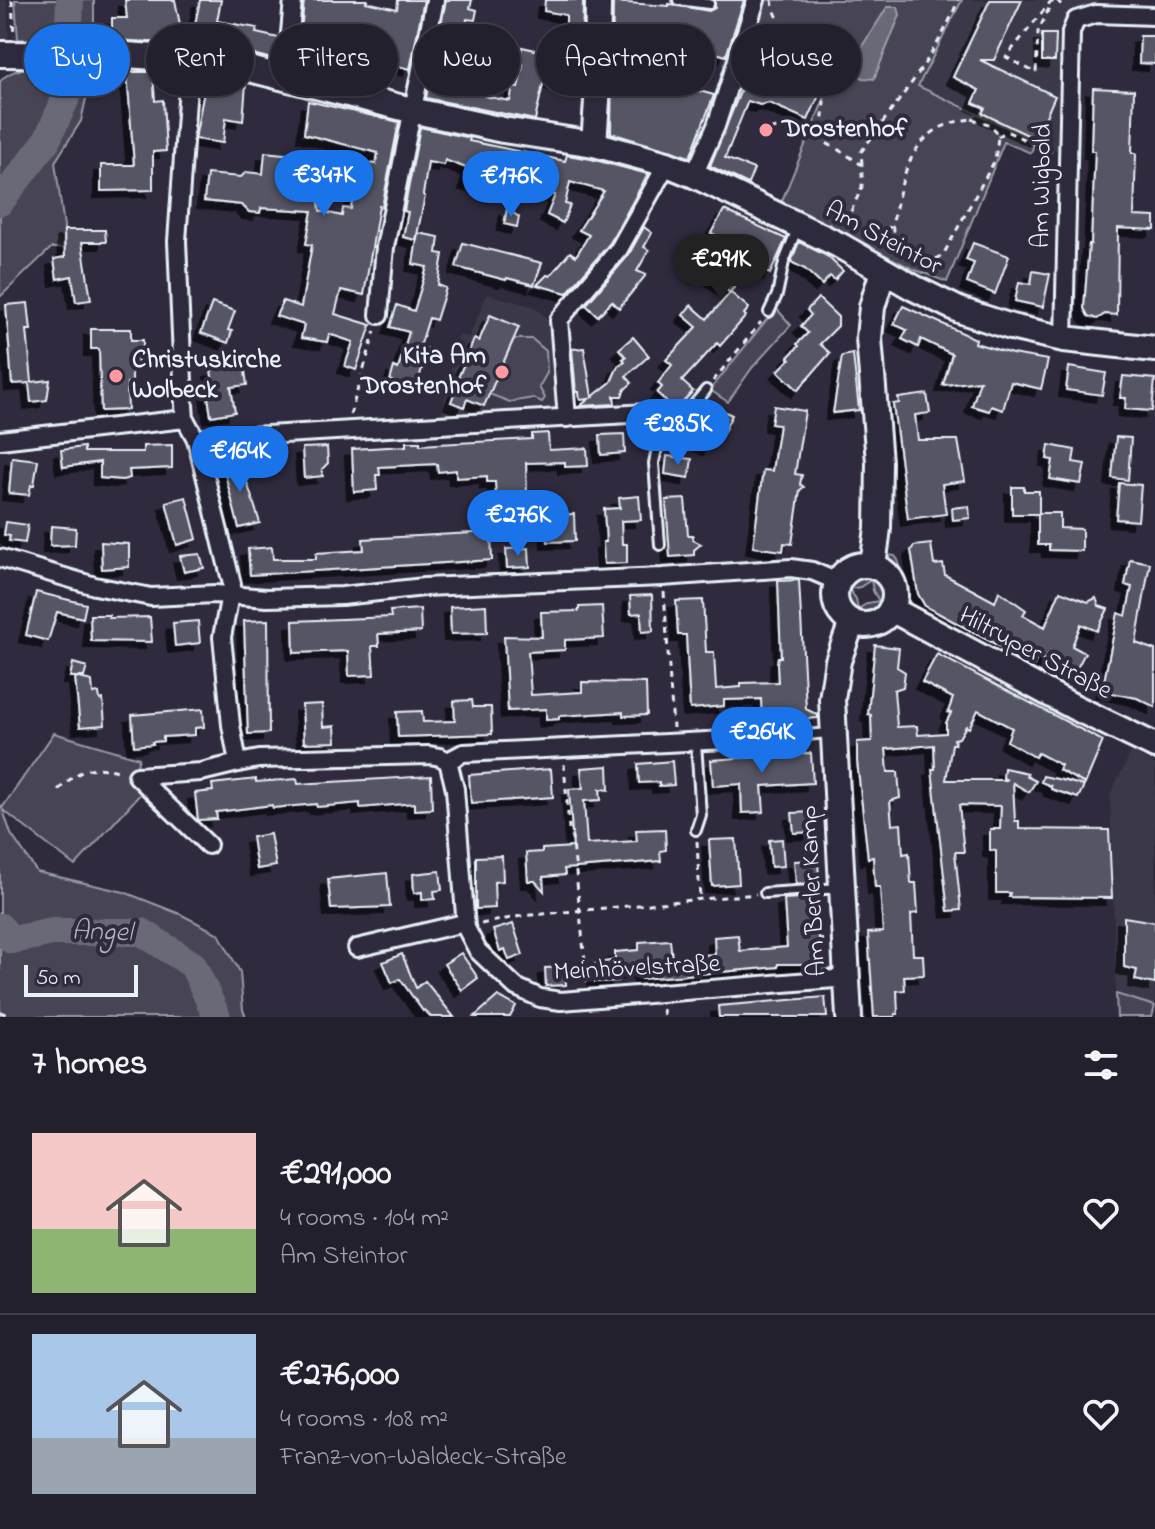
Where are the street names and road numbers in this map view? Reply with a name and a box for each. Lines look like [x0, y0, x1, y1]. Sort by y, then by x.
street label: Am Wigbold [1023, 123, 1063, 249]
street label: Am Steintor [818, 192, 949, 286]
street label: Hiltruper Straße [952, 598, 1119, 711]
street label: Am Berler Kamp [791, 804, 837, 978]
street label: Meinhövelstraße [553, 946, 722, 992]

